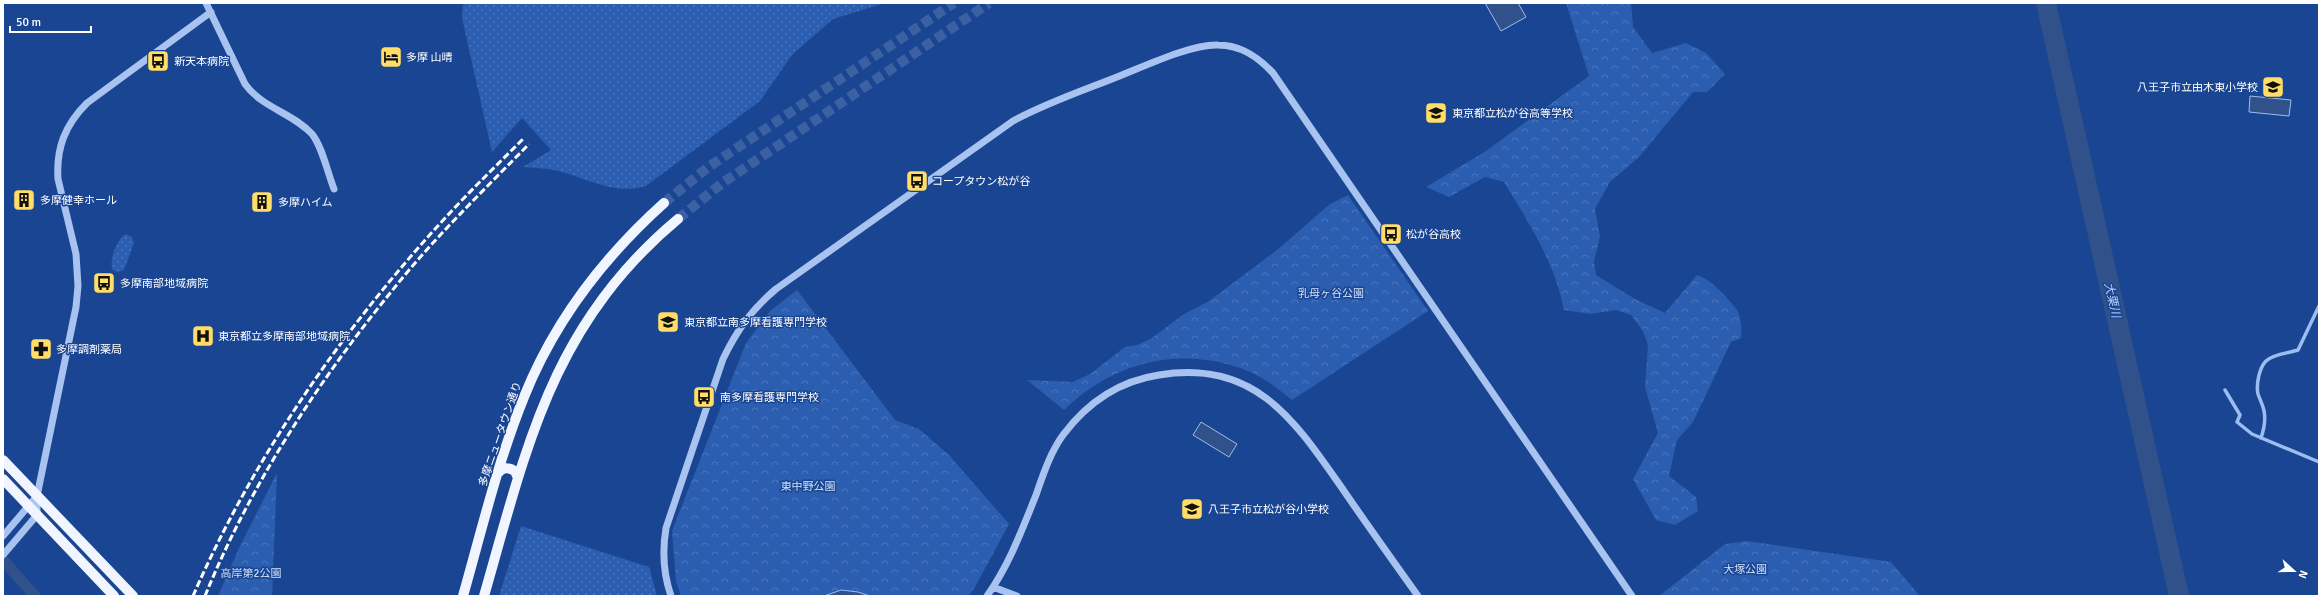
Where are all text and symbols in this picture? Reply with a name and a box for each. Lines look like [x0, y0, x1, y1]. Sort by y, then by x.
scale bar [10, 8, 91, 34]
text: 50 m [16, 15, 41, 30]
hotel icon: 多摩 山晴 [378, 44, 404, 70]
bus stop icon: 新天本病院 [145, 48, 171, 74]
place label: 多摩 山晴 [406, 51, 452, 64]
place label: 新天本病院 [174, 55, 229, 68]
school or university icon: 八王子市立由木東小学校 [2260, 74, 2286, 100]
place label: 八王子市立由木東小学校 [2137, 81, 2258, 94]
school or university icon: 東京都立松が谷高等学校 [1423, 100, 1449, 126]
place label: 東京都立松が谷高等学校 [1452, 107, 1573, 120]
bus stop icon: コープタウン松が谷 [904, 168, 930, 194]
place label: コープタウン松が谷 [932, 175, 1030, 188]
building icon: 多摩健幸ホール [11, 187, 37, 213]
building icon: 多摩ハイム [249, 189, 275, 215]
place label: 多摩健幸ホール [40, 194, 117, 207]
place label: 多摩ハイム [278, 196, 333, 209]
bus stop icon: 松が谷高校 [1378, 221, 1404, 247]
place label: 松が谷高校 [1406, 228, 1461, 241]
bus stop icon: 多摩南部地域病院 [91, 270, 117, 296]
place label: 多摩南部地域病院 [120, 277, 208, 290]
water label: 大栗川 [2101, 281, 2124, 321]
park label: 乳母ヶ谷公園 [1298, 287, 1364, 300]
school or university icon: 東京都立南多摩看護専門学校 [655, 309, 681, 335]
place label: 東京都立南多摩看護専門学校 [684, 316, 827, 329]
hospital icon: 東京都立多摩南部地域病院 [190, 323, 216, 349]
place label: 東京都立多摩南部地域病院 [218, 330, 350, 343]
pharmacy icon: 多摩調剤薬局 [28, 336, 54, 362]
place label: 多摩調剤薬局 [56, 343, 122, 356]
street label: 多摩ニュータウン通り [476, 380, 524, 488]
bus stop icon: 南多摩看護専門学校 [691, 384, 717, 410]
place label: 南多摩看護専門学校 [720, 391, 819, 404]
park label: 東中野公園 [781, 480, 836, 493]
school or university icon: 八王子市立松が谷小学校 [1179, 496, 1205, 522]
place label: 八王子市立松が谷小学校 [1208, 503, 1329, 516]
north arrow [2274, 551, 2314, 591]
park label: 大塚公園 [1723, 563, 1767, 576]
park label: 高岸第2公園 [221, 567, 281, 580]
text: N [2295, 569, 2310, 580]

